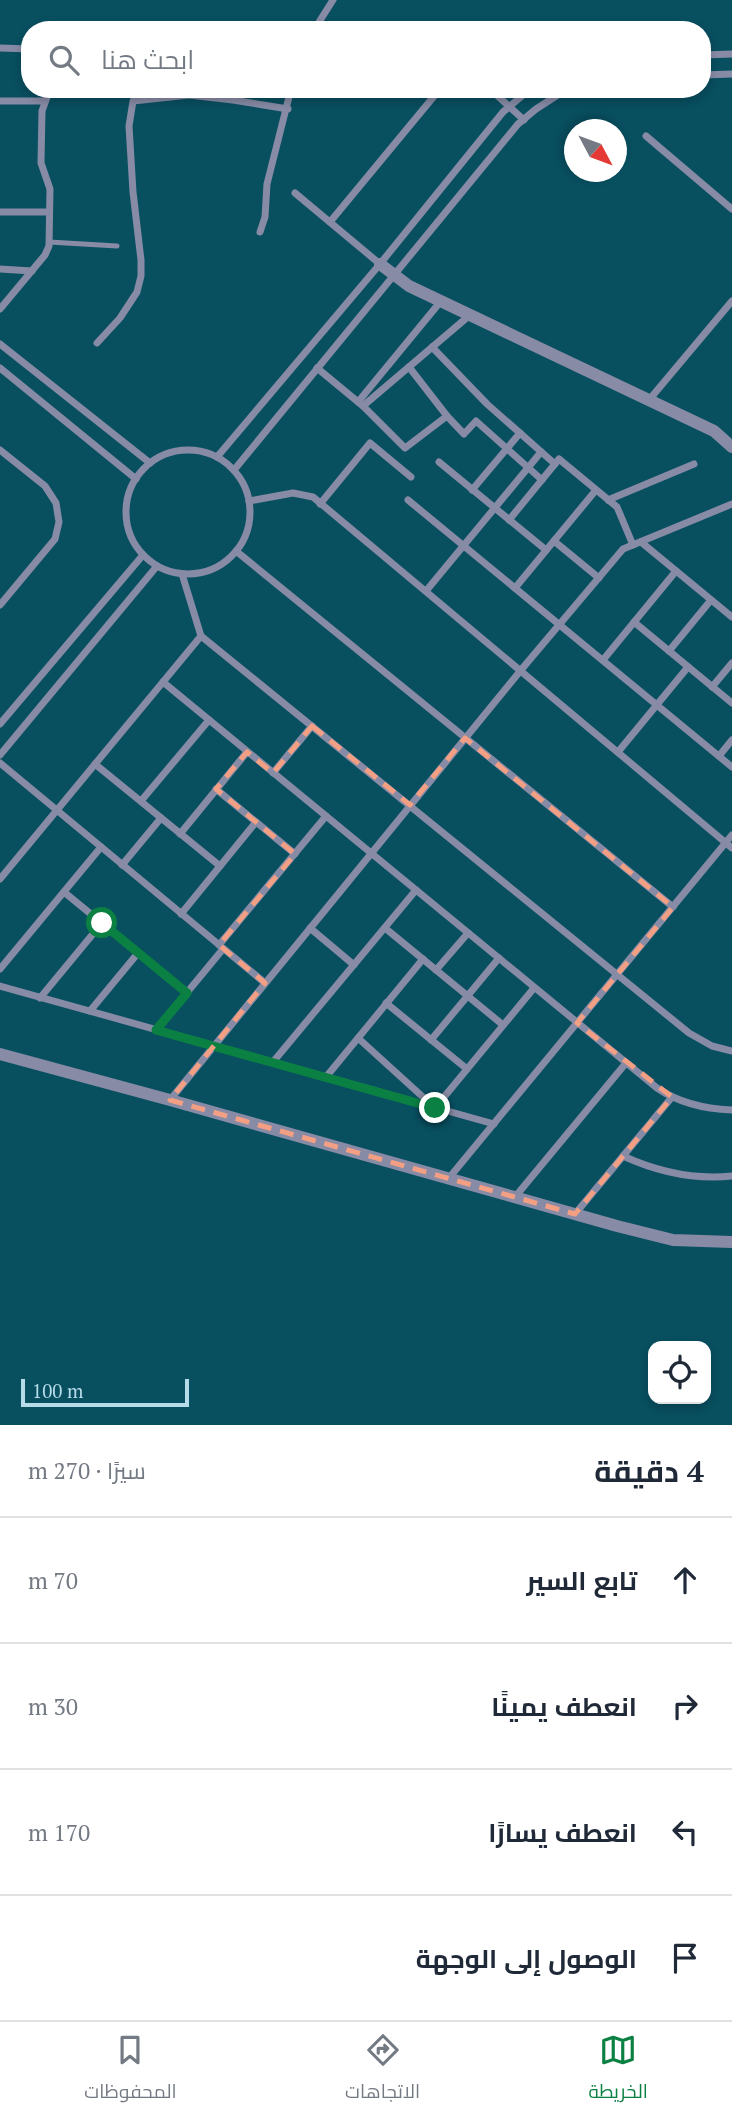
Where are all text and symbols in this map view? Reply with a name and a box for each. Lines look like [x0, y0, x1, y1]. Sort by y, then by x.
search box [21, 21, 711, 98]
icon: search [45, 41, 83, 79]
text: ابحث هنا [101, 42, 194, 76]
north arrow [564, 119, 627, 182]
route start [86, 907, 117, 938]
route end [419, 1092, 450, 1123]
map controls [648, 1341, 711, 1404]
button: locate [648, 1341, 711, 1404]
scale bar [21, 1376, 189, 1408]
text: 100 m [32, 1378, 83, 1403]
text: 4 دقيقة [594, 1451, 704, 1491]
text: سيرًا · 270 m [28, 1455, 146, 1486]
icon: ahead [666, 1561, 704, 1599]
text: تابع السير [527, 1563, 637, 1597]
text: 70 m [28, 1565, 78, 1596]
icon: right [666, 1687, 704, 1725]
text: انعطف يمينًا [491, 1689, 637, 1723]
text: 30 m [28, 1691, 78, 1722]
icon: left [666, 1813, 704, 1851]
text: انعطف يسارًا [488, 1815, 637, 1849]
text: 170 m [28, 1817, 90, 1848]
icon: arrive [666, 1939, 704, 1977]
text: الوصول إلى الوجهة [416, 1941, 637, 1975]
tab: المحفوظات [84, 2031, 177, 2109]
tab: الاتجاهات [345, 2031, 420, 2109]
tab: الخريطة [589, 2031, 648, 2109]

